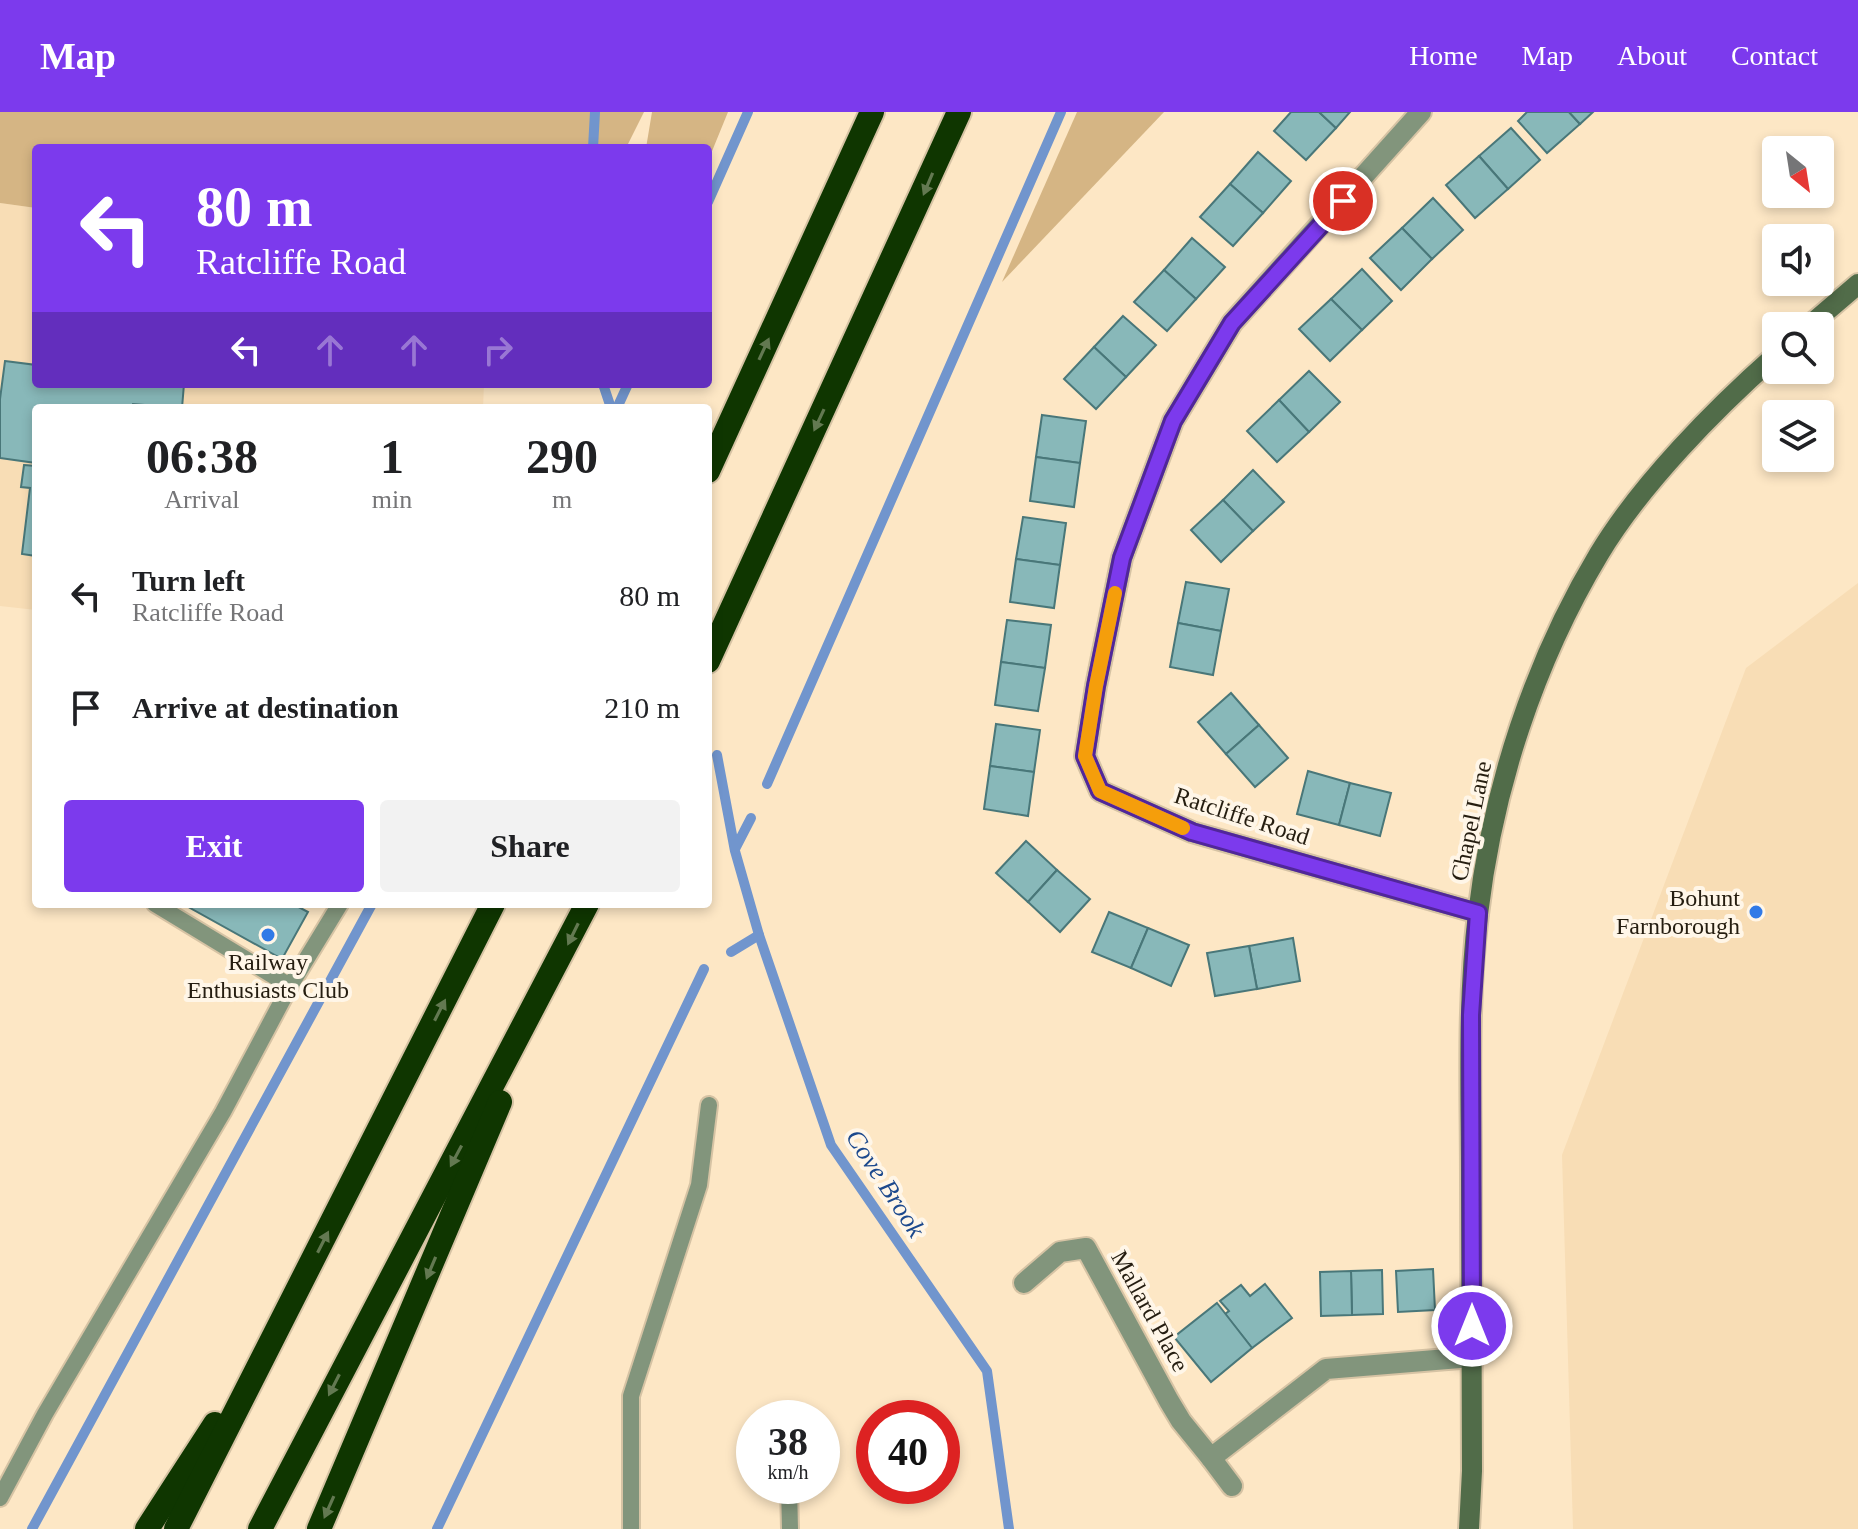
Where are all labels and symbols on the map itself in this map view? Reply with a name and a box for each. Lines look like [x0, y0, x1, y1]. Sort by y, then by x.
north arrow [1762, 136, 1834, 208]
pin [1309, 167, 1377, 235]
one-way arrow [921, 172, 934, 195]
one-way arrow [757, 337, 771, 360]
one-way arrow [813, 408, 826, 432]
street label: Chapel Lane [1446, 759, 1496, 883]
street label: Ratcliffe Road [1171, 782, 1313, 850]
place label: Bohunt Farnborough [1616, 885, 1740, 939]
marker: Bohunt Farnborough [1747, 903, 1765, 921]
one-way arrow [566, 922, 580, 945]
marker: Railway Enthusiasts Club [259, 926, 277, 944]
place label: Railway Enthusiasts Club [187, 949, 349, 1003]
one-way arrow [433, 998, 446, 1021]
water label: Cove Brook [840, 1124, 931, 1243]
one-way arrow [450, 1144, 463, 1167]
one-way arrow [316, 1231, 330, 1254]
street label: Mallard Place [1106, 1246, 1194, 1376]
one-way arrow [425, 1256, 438, 1279]
position arrow [1430, 1284, 1514, 1368]
one-way arrow [328, 1374, 341, 1397]
speed limit sign: 40 [856, 1400, 960, 1504]
one-way arrow [323, 1495, 336, 1519]

